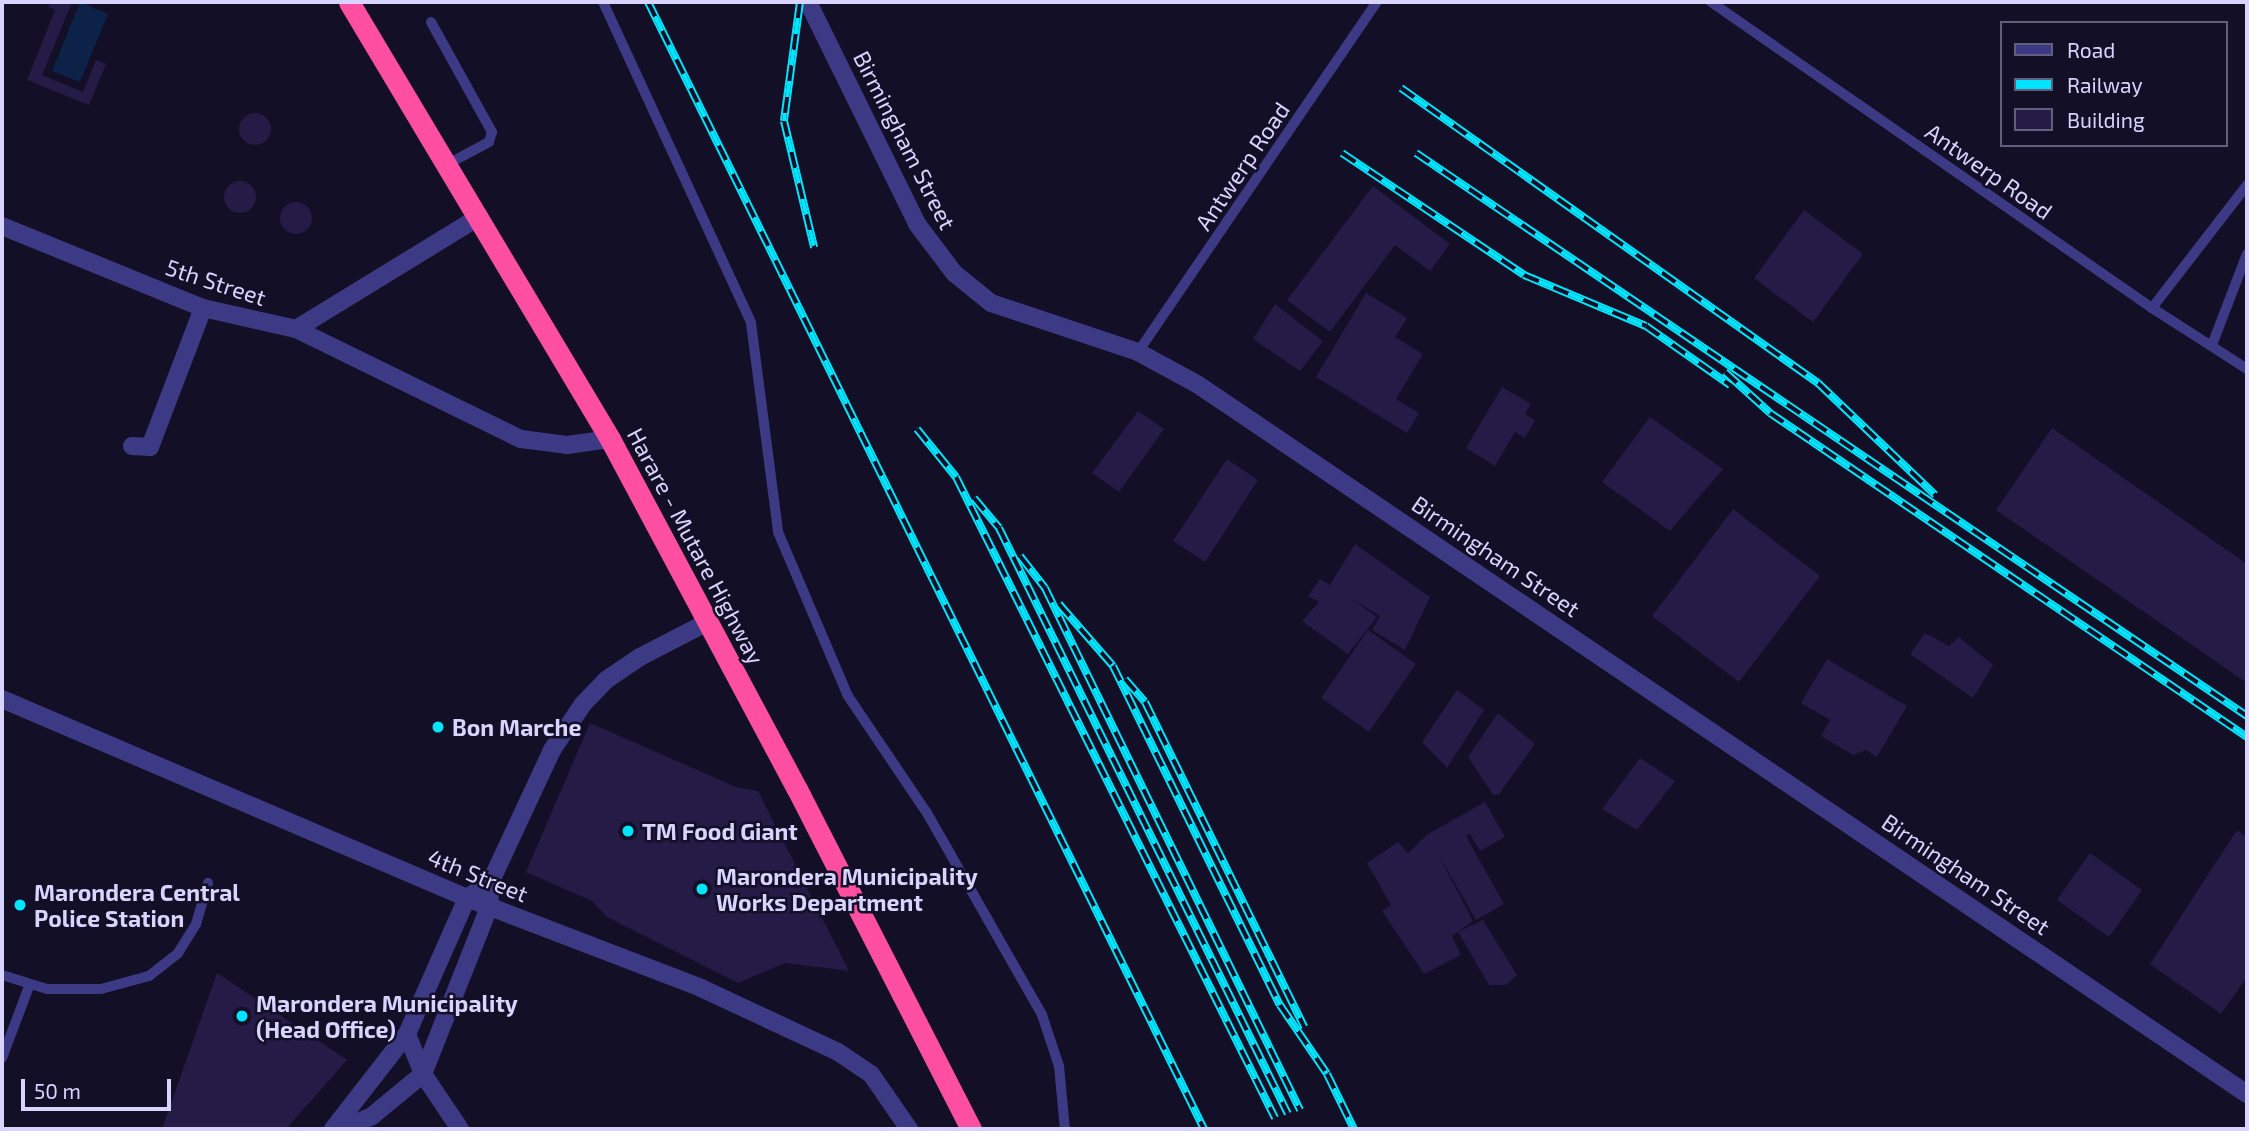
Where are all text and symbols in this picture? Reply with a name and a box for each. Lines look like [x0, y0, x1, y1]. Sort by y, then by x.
legend [2000, 21, 2228, 147]
text: Road [2067, 37, 2115, 62]
street label: Birmingham Street [848, 46, 962, 234]
text: Railway [2067, 72, 2143, 97]
street label: Antwerp Road [1189, 97, 1295, 235]
text: Building [2067, 107, 2145, 132]
street label: Antwerp Road [1920, 117, 2058, 225]
street label: 5th Street [163, 253, 269, 311]
street label: Harare - Mutare Highway [622, 423, 770, 669]
street label: Birmingham Street [1407, 490, 1585, 622]
place label: Bon Marche [452, 713, 581, 741]
marker: Bon Marche [430, 719, 446, 735]
street label: Birmingham Street [1877, 808, 2055, 940]
place label: TM Food Giant [642, 817, 798, 845]
marker: TM Food Giant [620, 823, 636, 839]
street label: 4th Street [424, 842, 532, 908]
place label: Marondera Municipality Works Department [716, 862, 978, 916]
place label: Marondera Central Police Station [34, 878, 240, 932]
marker: Marondera Municipality Works Department [694, 881, 710, 897]
marker: Marondera Central Police Station [12, 897, 28, 913]
place label: Marondera Municipality (Head Office) [256, 989, 518, 1043]
marker: Marondera Municipality (Head Office) [234, 1008, 250, 1024]
scale bar [24, 1064, 175, 1108]
text: 50 m [34, 1078, 81, 1103]

